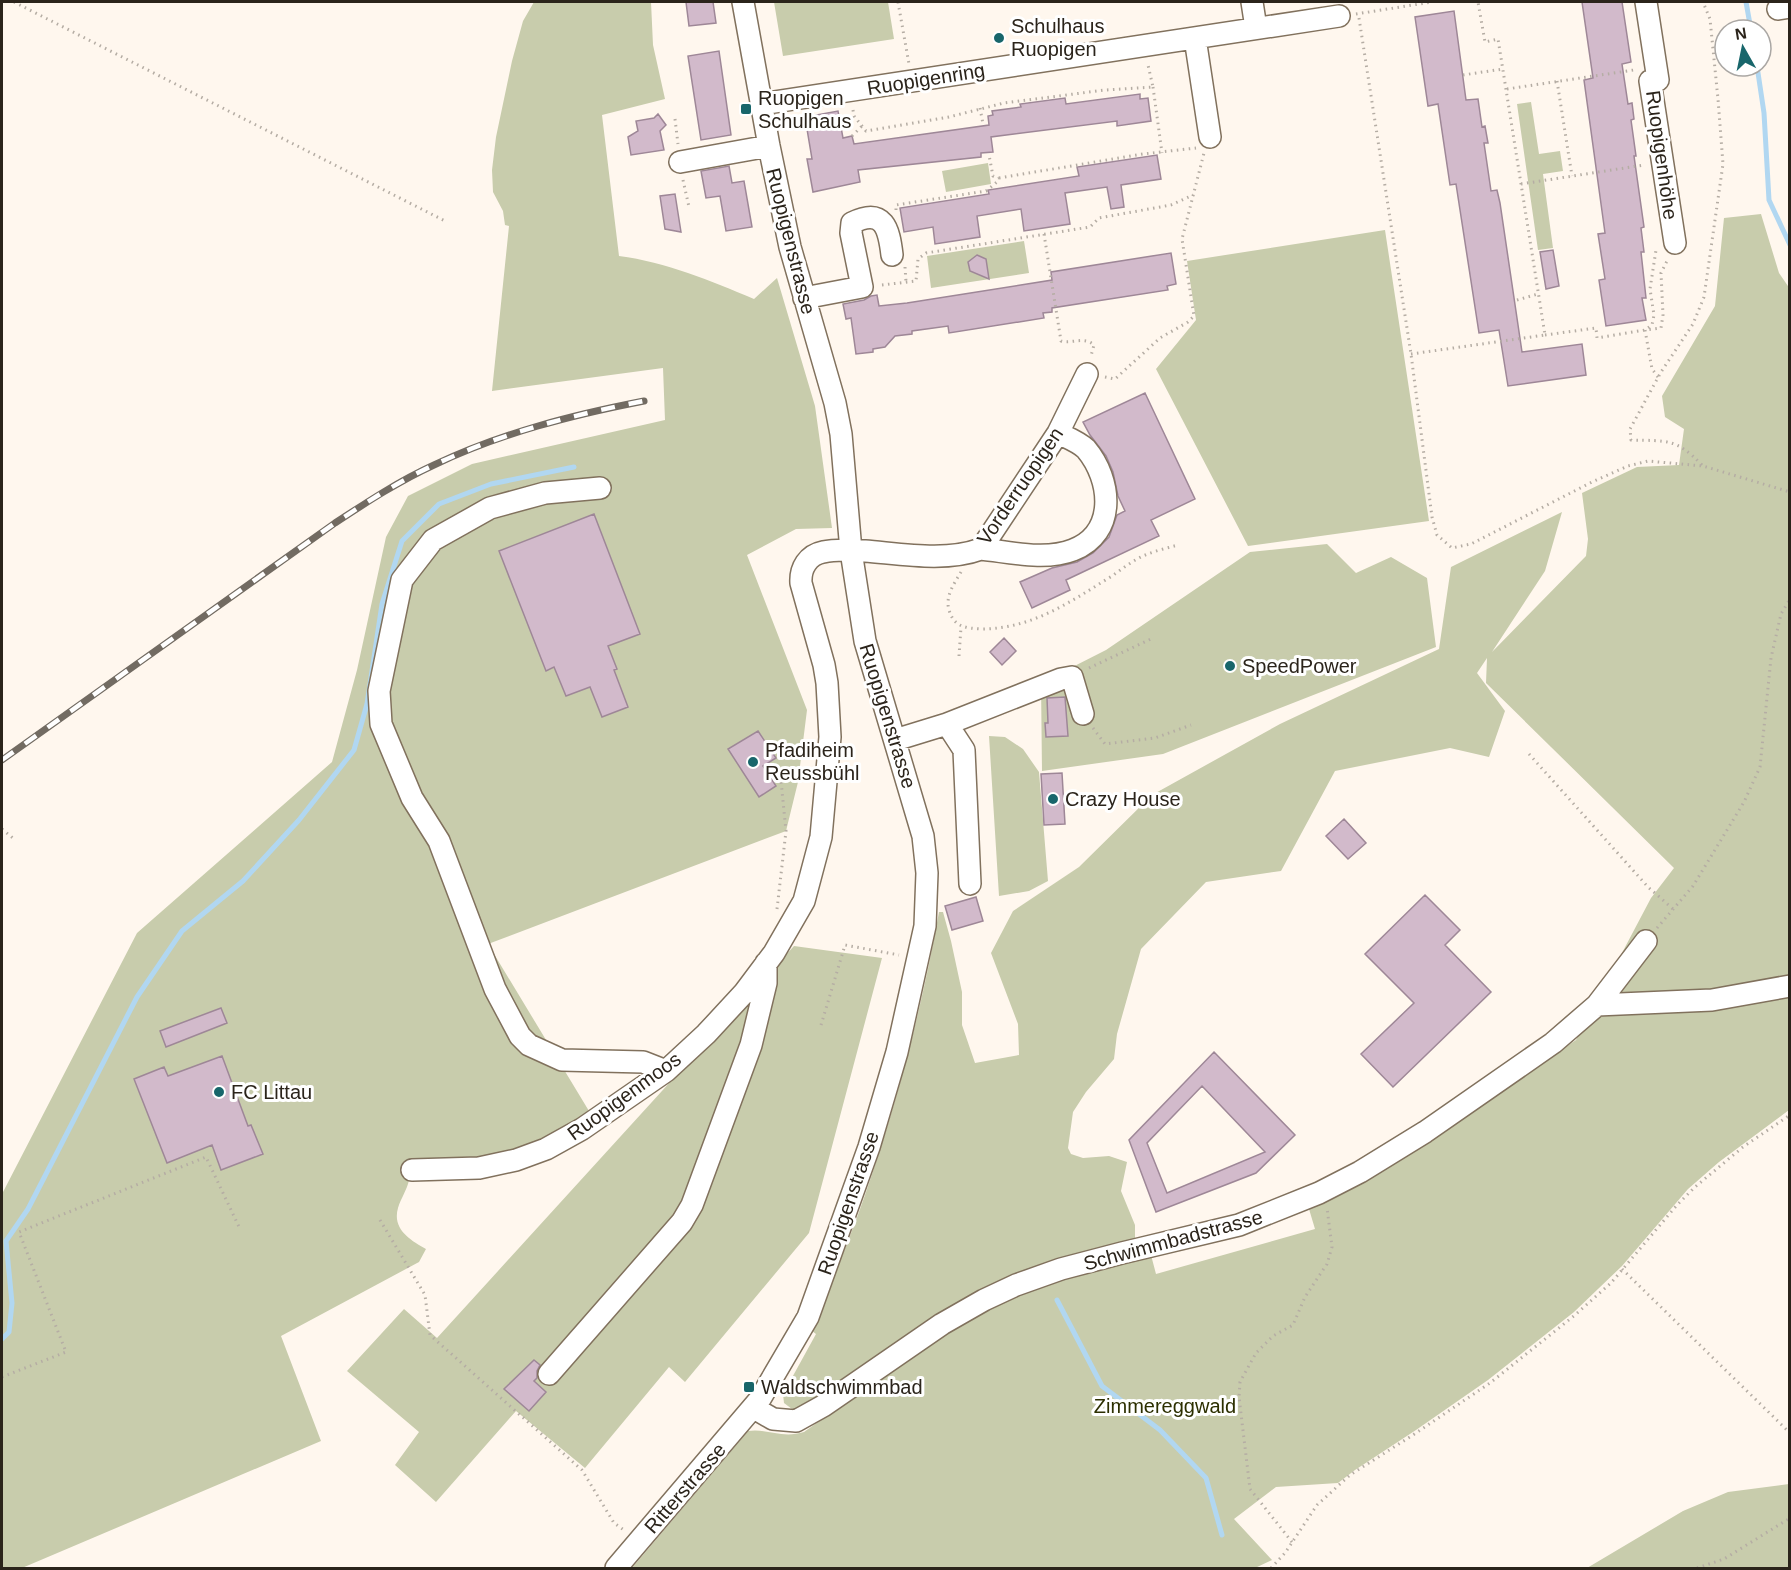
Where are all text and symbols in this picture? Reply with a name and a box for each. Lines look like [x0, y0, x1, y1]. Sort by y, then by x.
place label: Schulhaus Ruopigen [1011, 15, 1104, 60]
north arrow [1713, 18, 1773, 78]
text: N [1734, 24, 1748, 43]
marker: Schulhaus Ruopigen [992, 31, 1006, 45]
street label: Ruopigenring [866, 59, 986, 99]
place label: Ruopigen Schulhaus [758, 87, 851, 132]
street label: Ruopigenhöhe [1642, 89, 1682, 221]
marker: Ruopigen Schulhaus [739, 102, 753, 116]
street label: Ruopigenstrasse [762, 166, 820, 316]
street label: Vorderruopigen [973, 423, 1067, 549]
street label: Ruopigenstrasse [856, 641, 920, 791]
place label: SpeedPower [1242, 655, 1357, 677]
marker: SpeedPower [1223, 659, 1237, 673]
place label: Pfadiheim Reussbühl [765, 739, 860, 784]
marker: Pfadiheim Reussbühl [746, 755, 760, 769]
place label: Crazy House [1065, 788, 1181, 810]
marker: Crazy House [1046, 792, 1060, 806]
street label: Ruopigenmoos [563, 1048, 685, 1144]
place label: FC Littau [231, 1081, 312, 1103]
marker: FC Littau [212, 1085, 226, 1099]
street label: Ruopigenstrasse [813, 1128, 883, 1278]
street label: Schwimmbadstrasse [1081, 1205, 1265, 1275]
place label: Waldschwimmbad [761, 1376, 923, 1398]
marker: Waldschwimmbad [742, 1380, 756, 1394]
park label: Zimmereggwald [1094, 1395, 1236, 1417]
street label: Ritterstrasse [640, 1438, 730, 1538]

